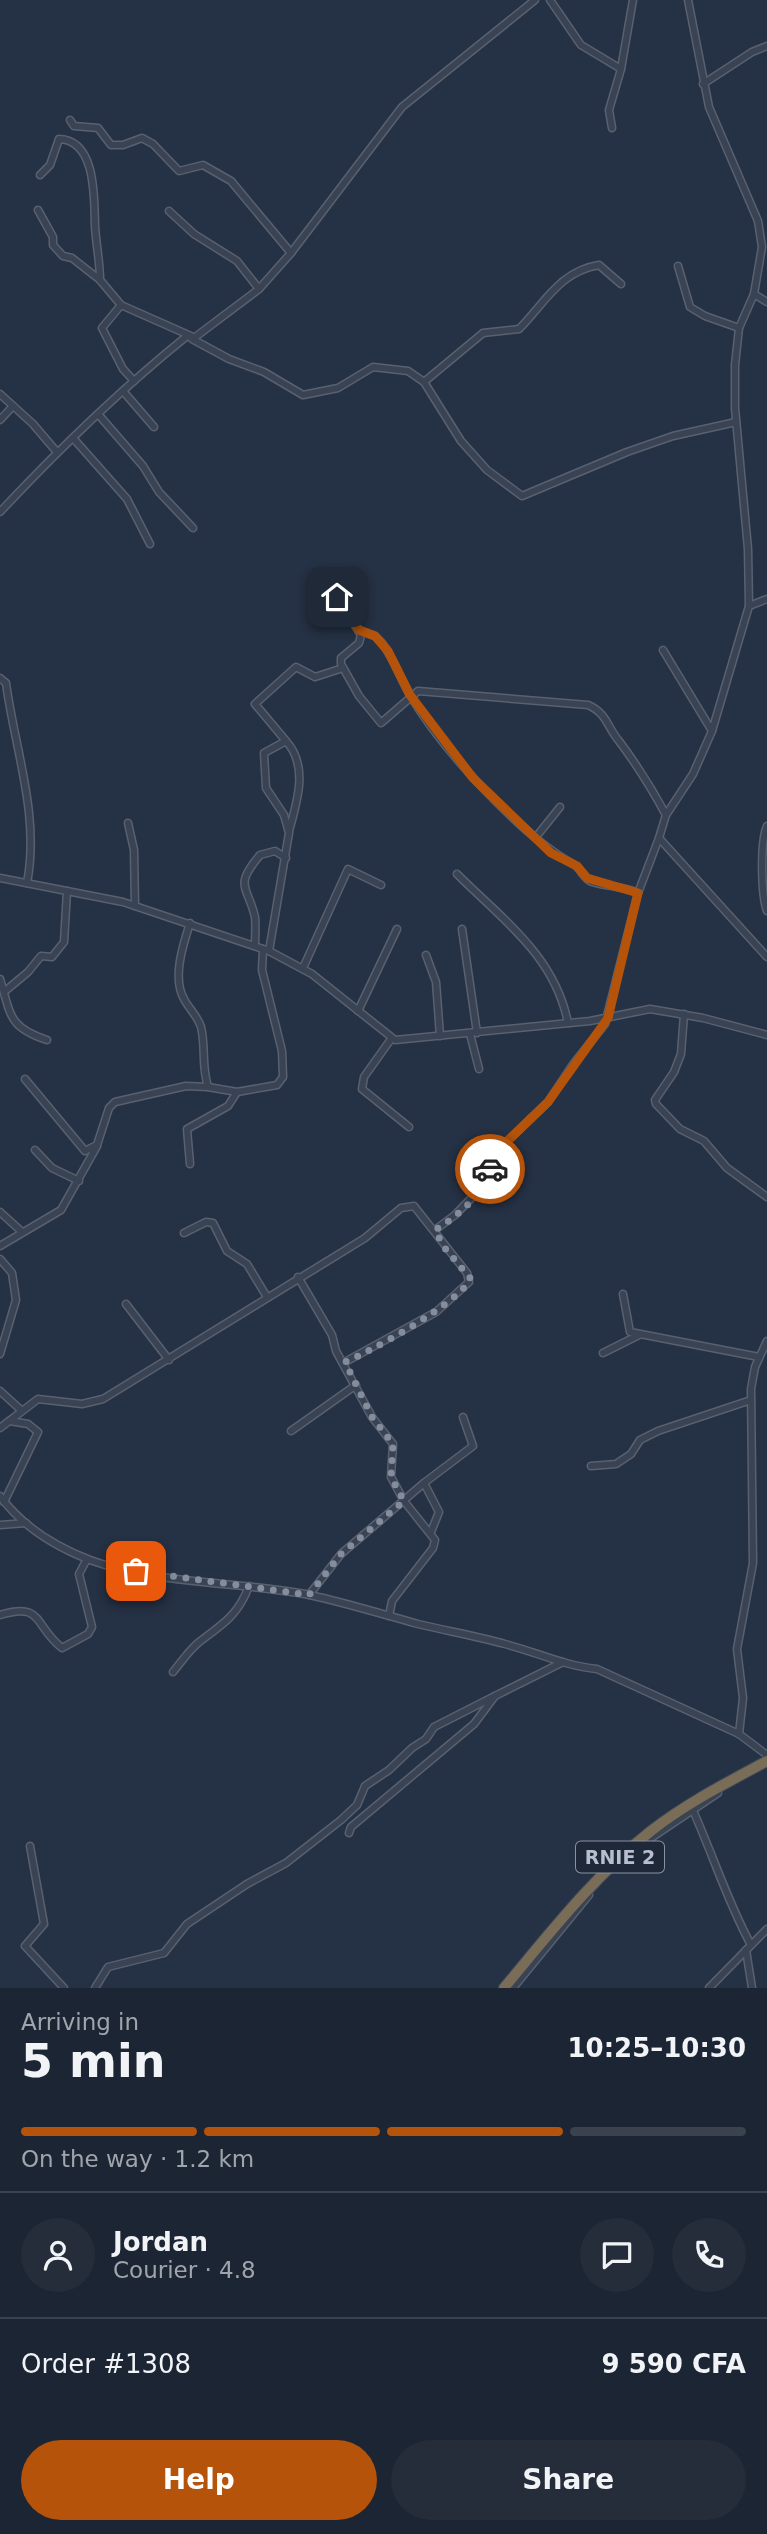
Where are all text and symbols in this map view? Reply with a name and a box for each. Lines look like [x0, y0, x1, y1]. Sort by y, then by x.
pin [307, 567, 367, 627]
icon: home [318, 578, 356, 616]
courier [455, 1134, 525, 1204]
icon: car [471, 1150, 509, 1188]
pin [106, 1541, 166, 1601]
icon: bag [117, 1552, 155, 1590]
road number: RNIE 2 [576, 1842, 664, 1872]
text: Arriving in [21, 2009, 139, 2035]
text: 10:25–10:30 [567, 2033, 746, 2063]
text: 5 min [21, 2034, 165, 2088]
text: On the way · 1.2 km [21, 2146, 254, 2172]
button: person [21, 2218, 95, 2292]
button: chat [580, 2218, 654, 2292]
button: phone [672, 2218, 746, 2292]
text: Jordan [113, 2227, 208, 2257]
text: Courier · 4.8 [113, 2257, 256, 2283]
text: Order #1308 [21, 2349, 191, 2379]
text: 9 590 CFA [602, 2349, 746, 2379]
button: Help [21, 2440, 377, 2520]
button: Share [391, 2440, 746, 2520]

